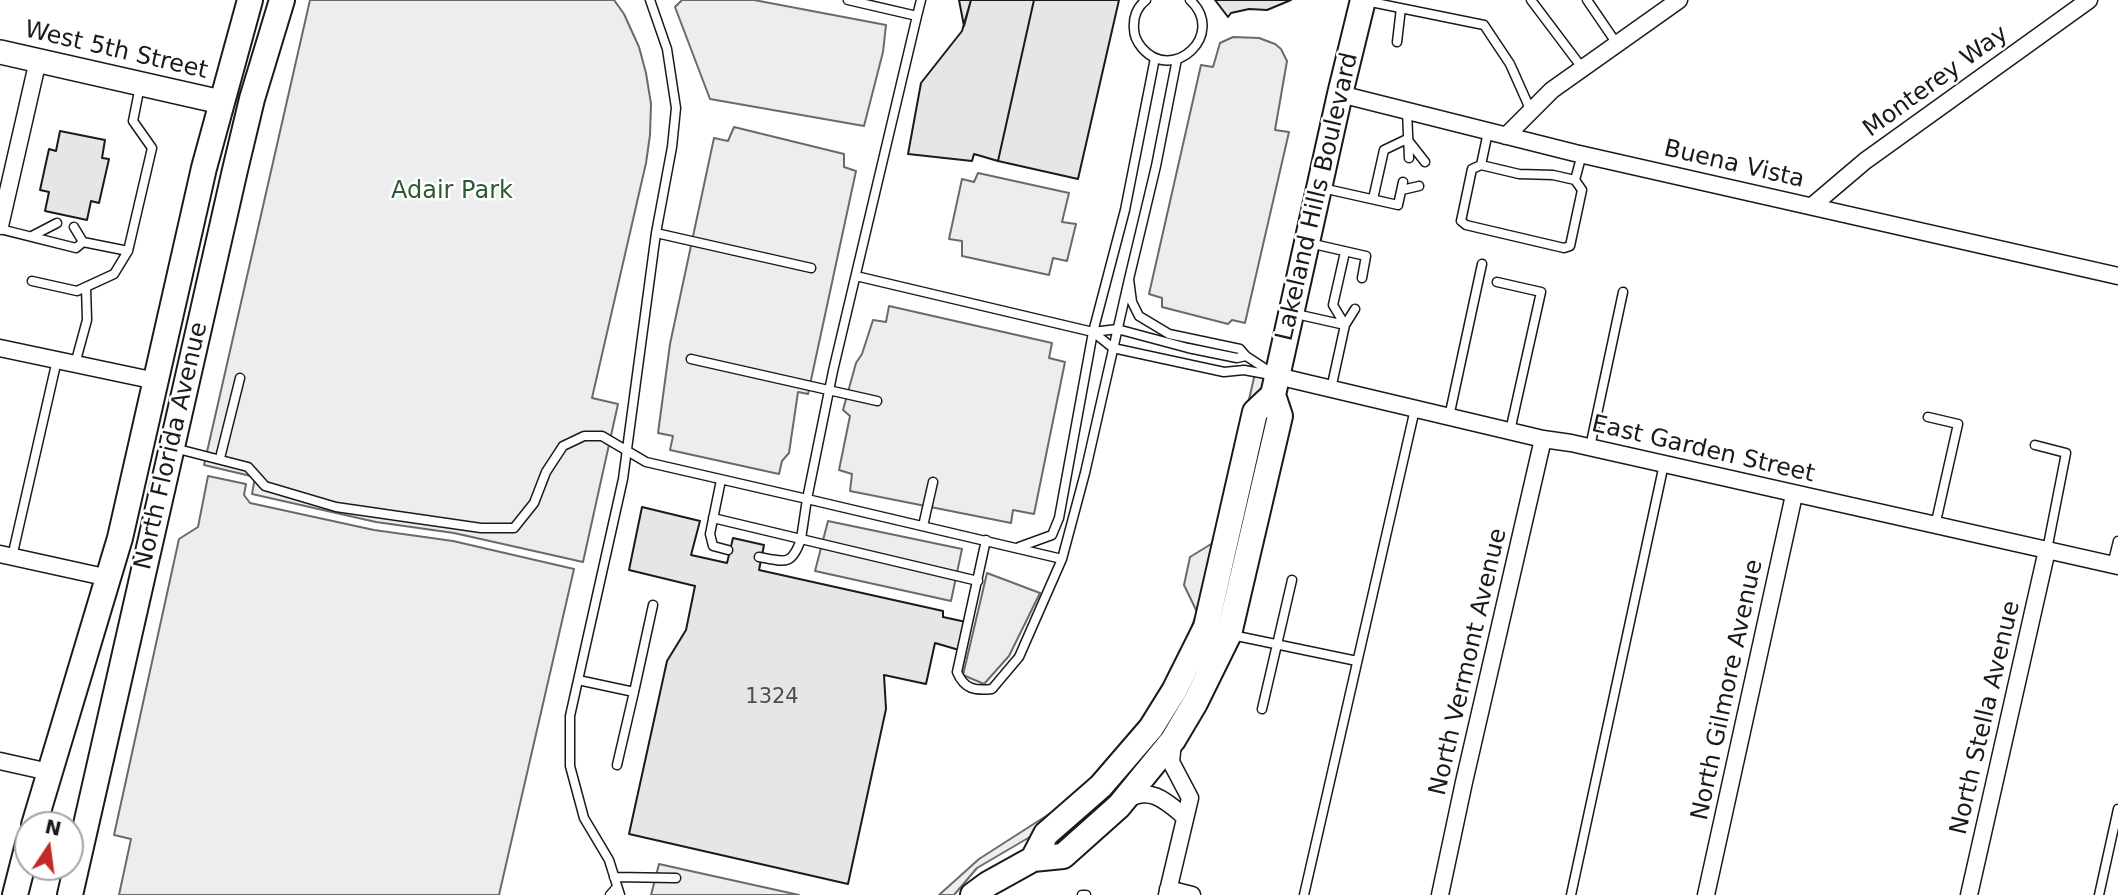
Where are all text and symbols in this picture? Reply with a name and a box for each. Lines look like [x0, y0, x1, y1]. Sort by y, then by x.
street label: West 5th Street [22, 16, 210, 86]
street label: Monterey Way [1858, 20, 2014, 144]
street label: Lakeland Hills Boulevard [1271, 50, 1365, 344]
street label: Buena Vista [1661, 135, 1807, 195]
park label: Adair Park [391, 178, 513, 206]
street label: North Florida Avenue [129, 319, 215, 573]
street label: East Garden Street [1589, 410, 1817, 490]
street label: North Vermont Avenue [1424, 526, 1514, 798]
street label: North Gilmore Avenue [1686, 557, 1770, 823]
street label: North Stella Avenue [1945, 598, 2027, 838]
house number: 1324 [745, 685, 799, 711]
north arrow [14, 811, 84, 881]
text: N [43, 815, 63, 840]

